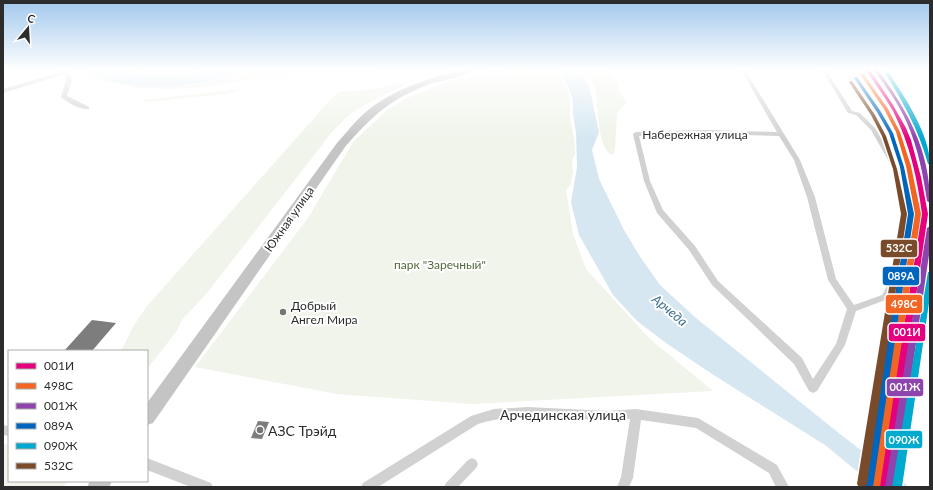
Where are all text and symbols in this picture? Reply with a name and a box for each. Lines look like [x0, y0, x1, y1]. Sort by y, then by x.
north arrow [8, 8, 48, 48]
text: С [26, 11, 37, 26]
street label: Набережная улица [642, 127, 748, 142]
street label: Южная улица [261, 183, 317, 255]
line badge: 532С [880, 239, 918, 258]
text: 532С [886, 241, 913, 254]
park label: парк "Заречный" [394, 257, 486, 272]
line badge: 089А [882, 266, 920, 286]
text: 089А [888, 269, 915, 282]
water label: Арчеда [648, 290, 691, 330]
line badge: 498С [885, 294, 923, 314]
text: 498С [891, 297, 918, 310]
place label: Добрый Ангел Мира [291, 298, 358, 327]
marker: Добрый Ангел Мира [278, 307, 288, 317]
line badge: 001И [888, 323, 926, 342]
text: 001И [893, 325, 921, 338]
legend [8, 350, 148, 482]
text: 001И [44, 358, 74, 373]
text: 498С [44, 378, 73, 393]
line badge: 001Ж [886, 378, 924, 397]
text: 001Ж [890, 380, 921, 393]
text: 001Ж [44, 398, 78, 413]
street label: Арчединская улица [500, 406, 626, 423]
text: 089А [44, 418, 74, 433]
place label: АЗС Трэйд [268, 422, 337, 439]
marker: АЗС Трэйд [255, 425, 265, 435]
line badge: 090Ж [885, 430, 923, 449]
text: 090Ж [889, 433, 920, 446]
text: 090Ж [44, 438, 78, 453]
text: 532С [44, 458, 73, 473]

